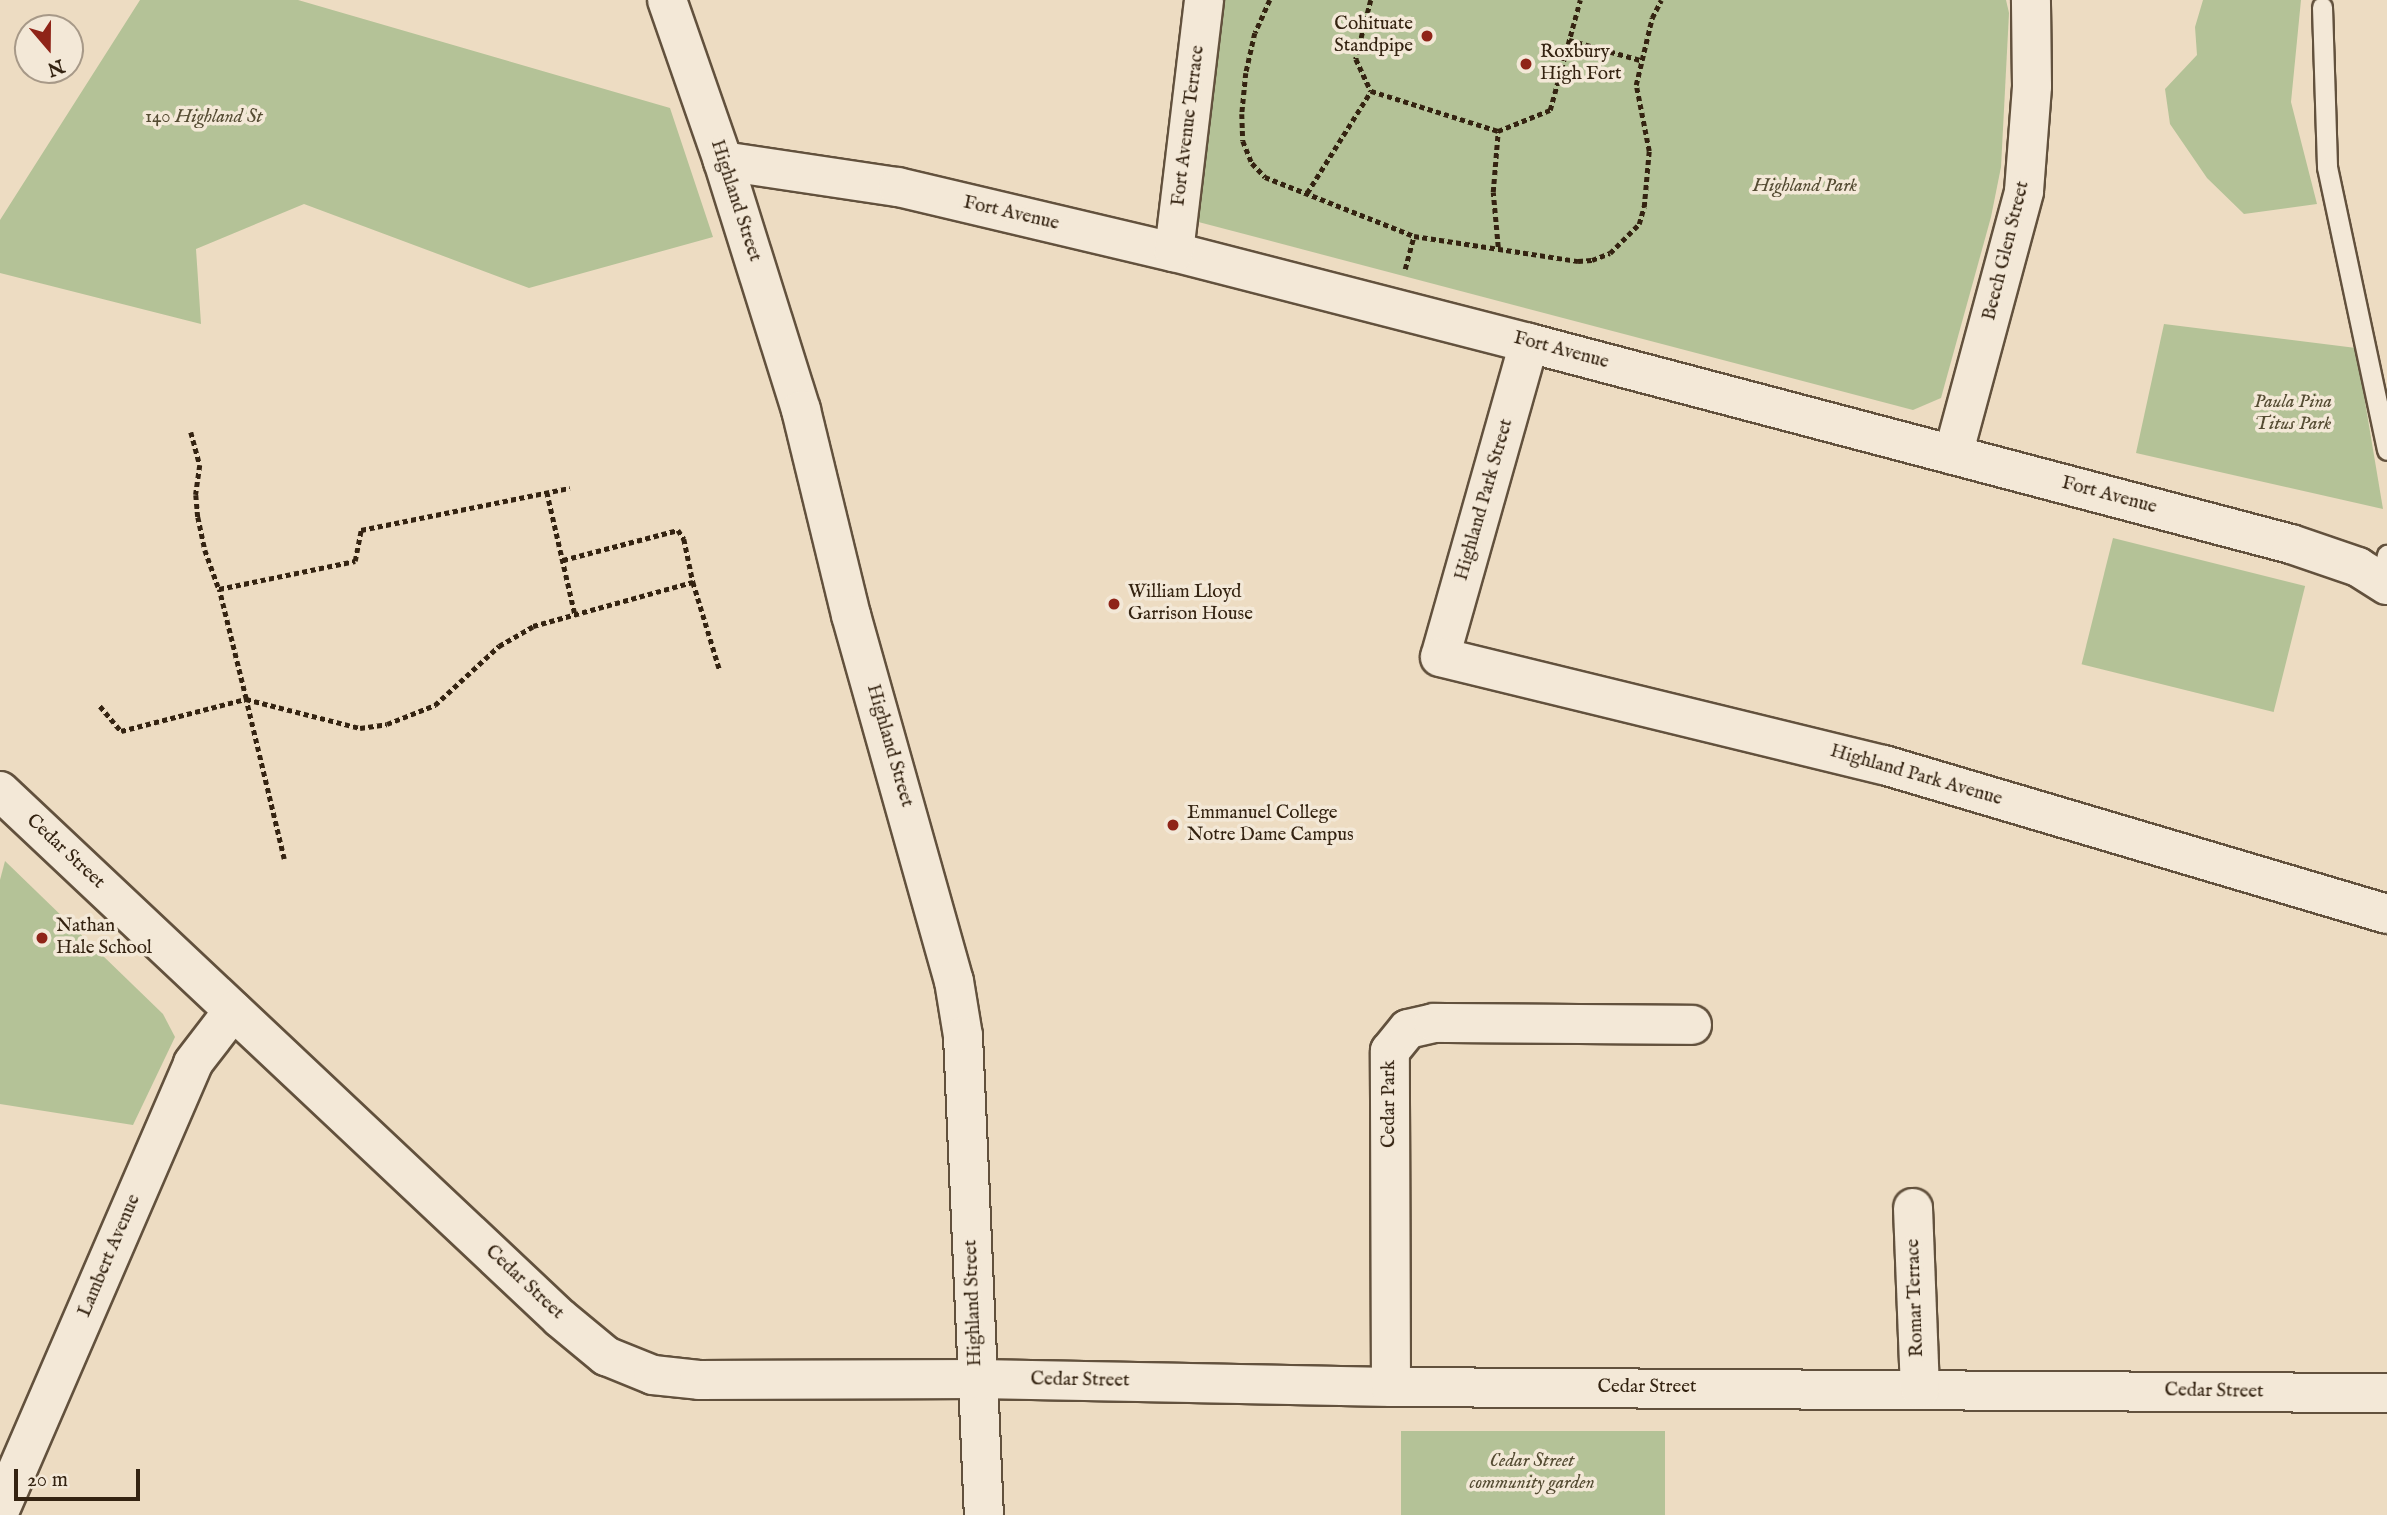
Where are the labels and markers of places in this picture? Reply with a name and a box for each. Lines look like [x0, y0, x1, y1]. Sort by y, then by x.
place label: Cohituate Standpipe [1334, 14, 1413, 58]
marker: Cohituate Standpipe [1419, 28, 1435, 44]
place label: Roxbury High Fort [1540, 42, 1622, 86]
marker: Roxbury High Fort [1518, 56, 1534, 72]
place label: William Lloyd Garrison House [1128, 582, 1253, 626]
marker: William Lloyd Garrison House [1106, 596, 1122, 612]
place label: Emmanuel College Notre Dame Campus [1187, 803, 1354, 847]
marker: Emmanuel College Notre Dame Campus [1165, 817, 1181, 833]
place label: Nathan Hale School [56, 916, 152, 960]
marker: Nathan Hale School [34, 930, 50, 946]

